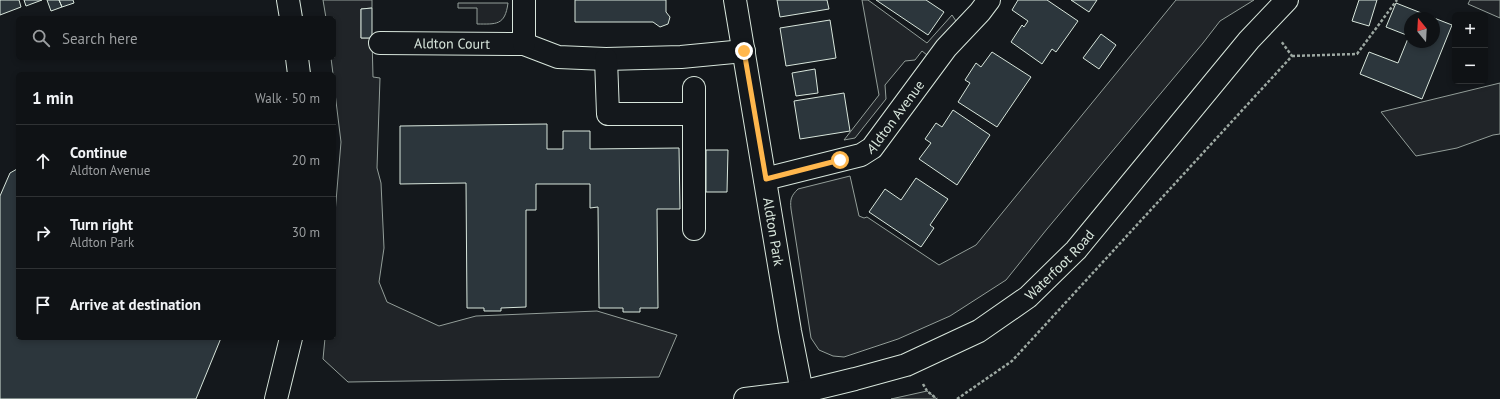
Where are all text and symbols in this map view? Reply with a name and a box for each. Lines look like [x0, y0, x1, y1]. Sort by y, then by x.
north arrow [1404, 12, 1440, 48]
map controls [1452, 12, 1488, 84]
button: + [1452, 12, 1488, 48]
search box [16, 16, 336, 60]
icon: search [30, 27, 52, 49]
text: Search here [62, 29, 138, 48]
street label: Aldton Court [414, 34, 490, 53]
route end [735, 42, 753, 60]
button: − [1452, 48, 1488, 84]
street label: Aldton Avenue [864, 76, 928, 158]
text: 1 min [32, 87, 73, 109]
text: Walk · 50 m [255, 90, 320, 107]
text: Continue [70, 143, 127, 162]
icon: ahead [32, 150, 54, 172]
route start [831, 151, 849, 169]
text: 20 m [292, 152, 320, 169]
text: Aldton Avenue [70, 162, 150, 179]
street label: Aldton Park [759, 196, 788, 268]
text: Turn right [70, 215, 133, 234]
icon: right [32, 222, 54, 244]
text: 30 m [292, 224, 320, 241]
street label: Waterfoot Road [1021, 226, 1098, 304]
text: Aldton Park [70, 234, 134, 251]
icon: arrive [32, 294, 54, 316]
text: Arrive at destination [70, 295, 201, 314]

